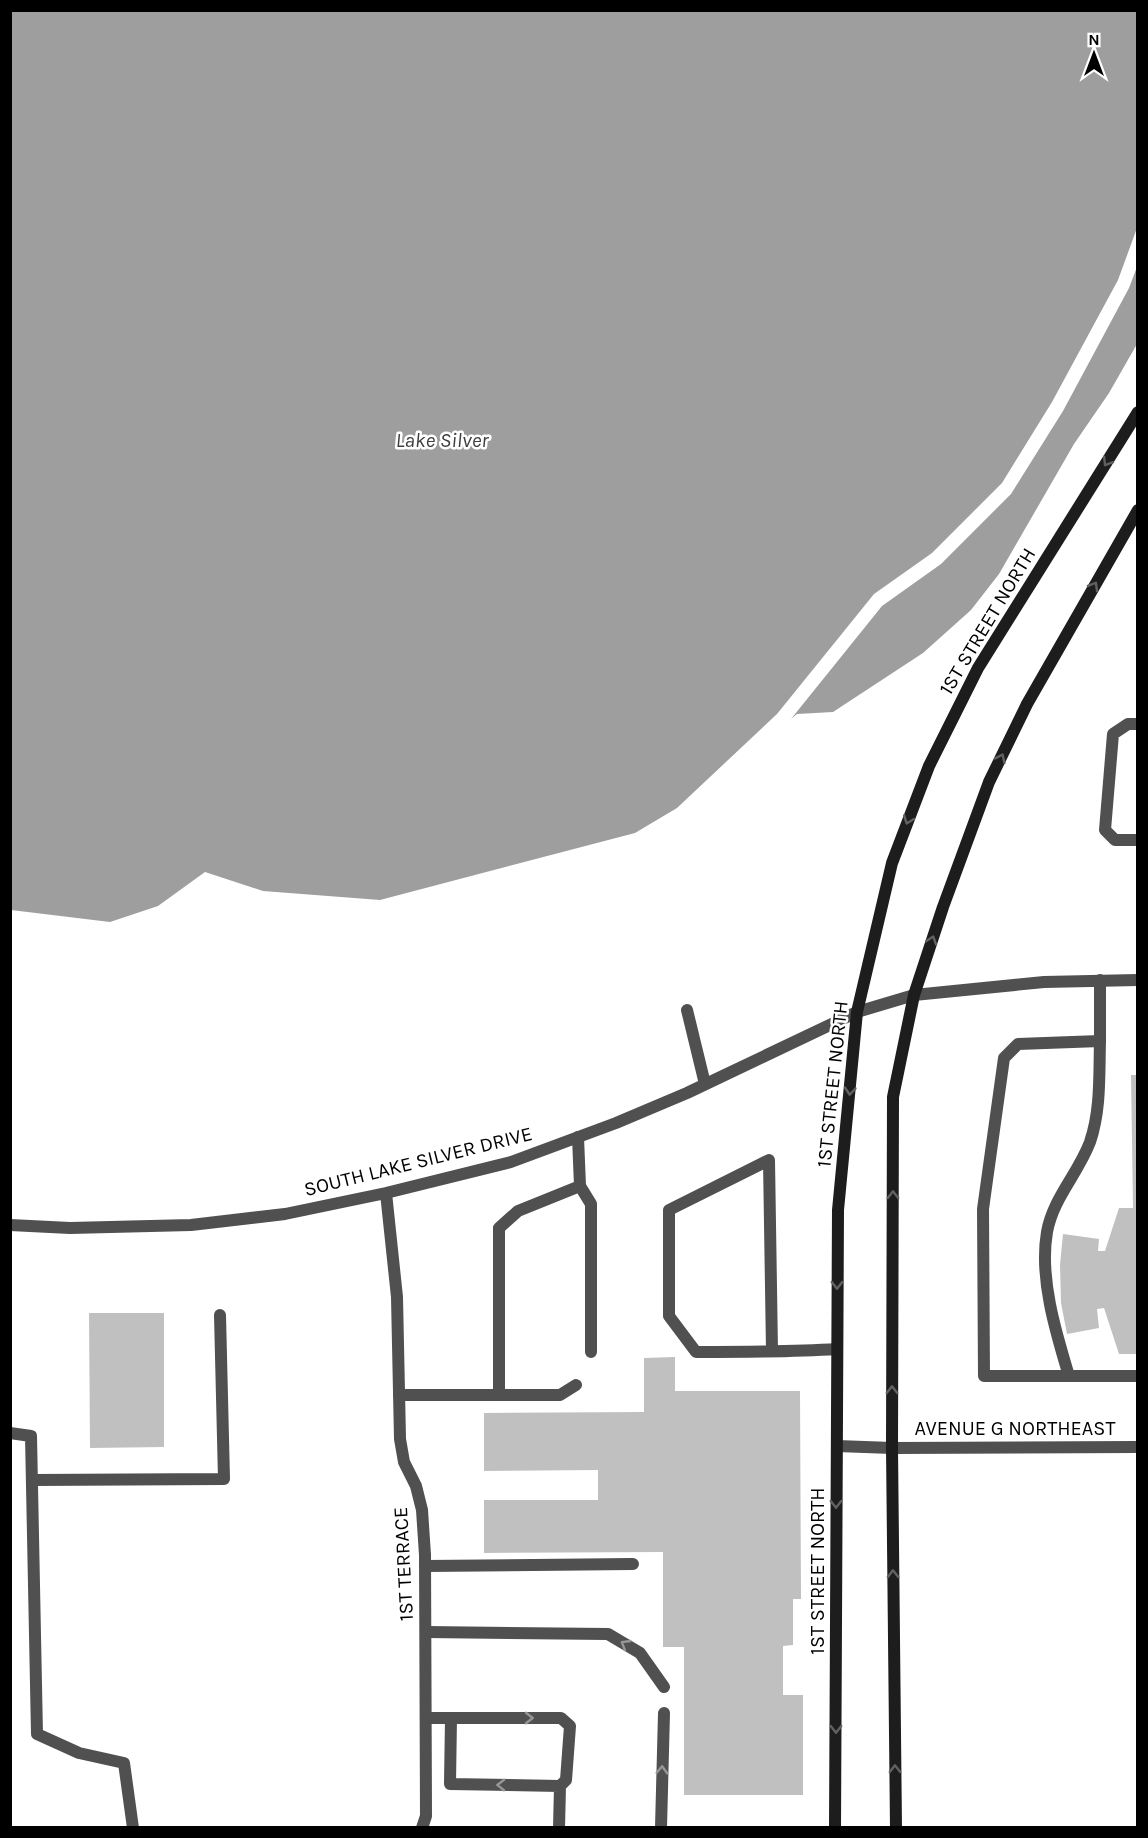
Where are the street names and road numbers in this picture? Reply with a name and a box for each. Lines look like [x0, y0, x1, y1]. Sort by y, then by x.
street label: 1ST STREET NORTH [934, 544, 1040, 699]
street label: 1ST STREET NORTH [812, 1000, 853, 1168]
street label: SOUTH LAKE SILVER DRIVE [302, 1122, 535, 1201]
street label: AVENUE G NORTHEAST [915, 1417, 1115, 1440]
street label: 1ST STREET NORTH [806, 1487, 829, 1655]
street label: 1ST TERRACE [389, 1506, 418, 1622]

